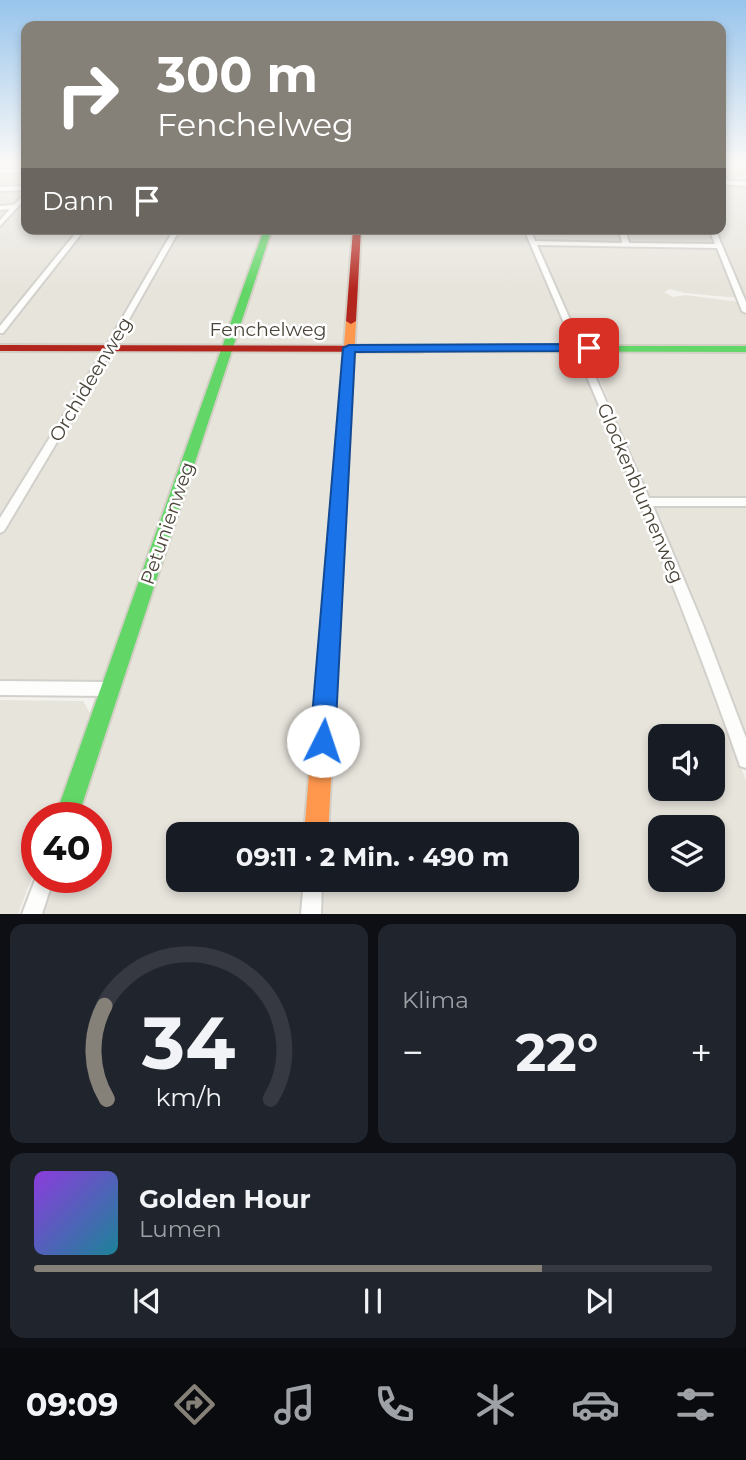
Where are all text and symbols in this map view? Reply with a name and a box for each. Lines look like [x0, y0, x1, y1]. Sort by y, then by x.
text: 300 m [157, 45, 318, 104]
icon: right [42, 49, 133, 140]
text: Fenchelweg [157, 105, 354, 144]
icon: arrive [128, 182, 166, 220]
text: Dann [42, 185, 114, 217]
street label: Orchideenweg [44, 313, 137, 446]
street label: Fenchelweg [210, 318, 326, 341]
pin [559, 318, 619, 378]
icon: arrive [570, 329, 608, 367]
street label: Glockenblumenweg [592, 400, 689, 587]
street label: Petunienweg [136, 459, 199, 588]
position arrow [286, 704, 360, 778]
map controls [648, 724, 725, 892]
button: sound [648, 724, 725, 801]
speed limit sign: 40 [21, 802, 112, 893]
button: layers [648, 815, 725, 892]
text: 09:11 · 2 Min. · 490 m [236, 841, 509, 873]
text: Klima [402, 986, 469, 1014]
text: 34 [141, 1000, 236, 1088]
text: 22° [515, 1021, 599, 1084]
text: − [402, 1029, 424, 1076]
text: + [690, 1029, 712, 1076]
text: km/h [156, 1082, 222, 1112]
text: Golden Hour [139, 1183, 311, 1215]
text: Lumen [139, 1215, 222, 1243]
icon: previous [128, 1282, 166, 1320]
icon: pause [354, 1282, 392, 1320]
icon: next [580, 1282, 618, 1320]
icon: directions [170, 1380, 219, 1429]
icon: music [270, 1380, 319, 1429]
icon: phone [370, 1380, 419, 1429]
icon: climate [471, 1380, 520, 1429]
icon: car [571, 1380, 620, 1429]
icon: filters [671, 1380, 720, 1429]
text: 09:09 [26, 1385, 118, 1424]

